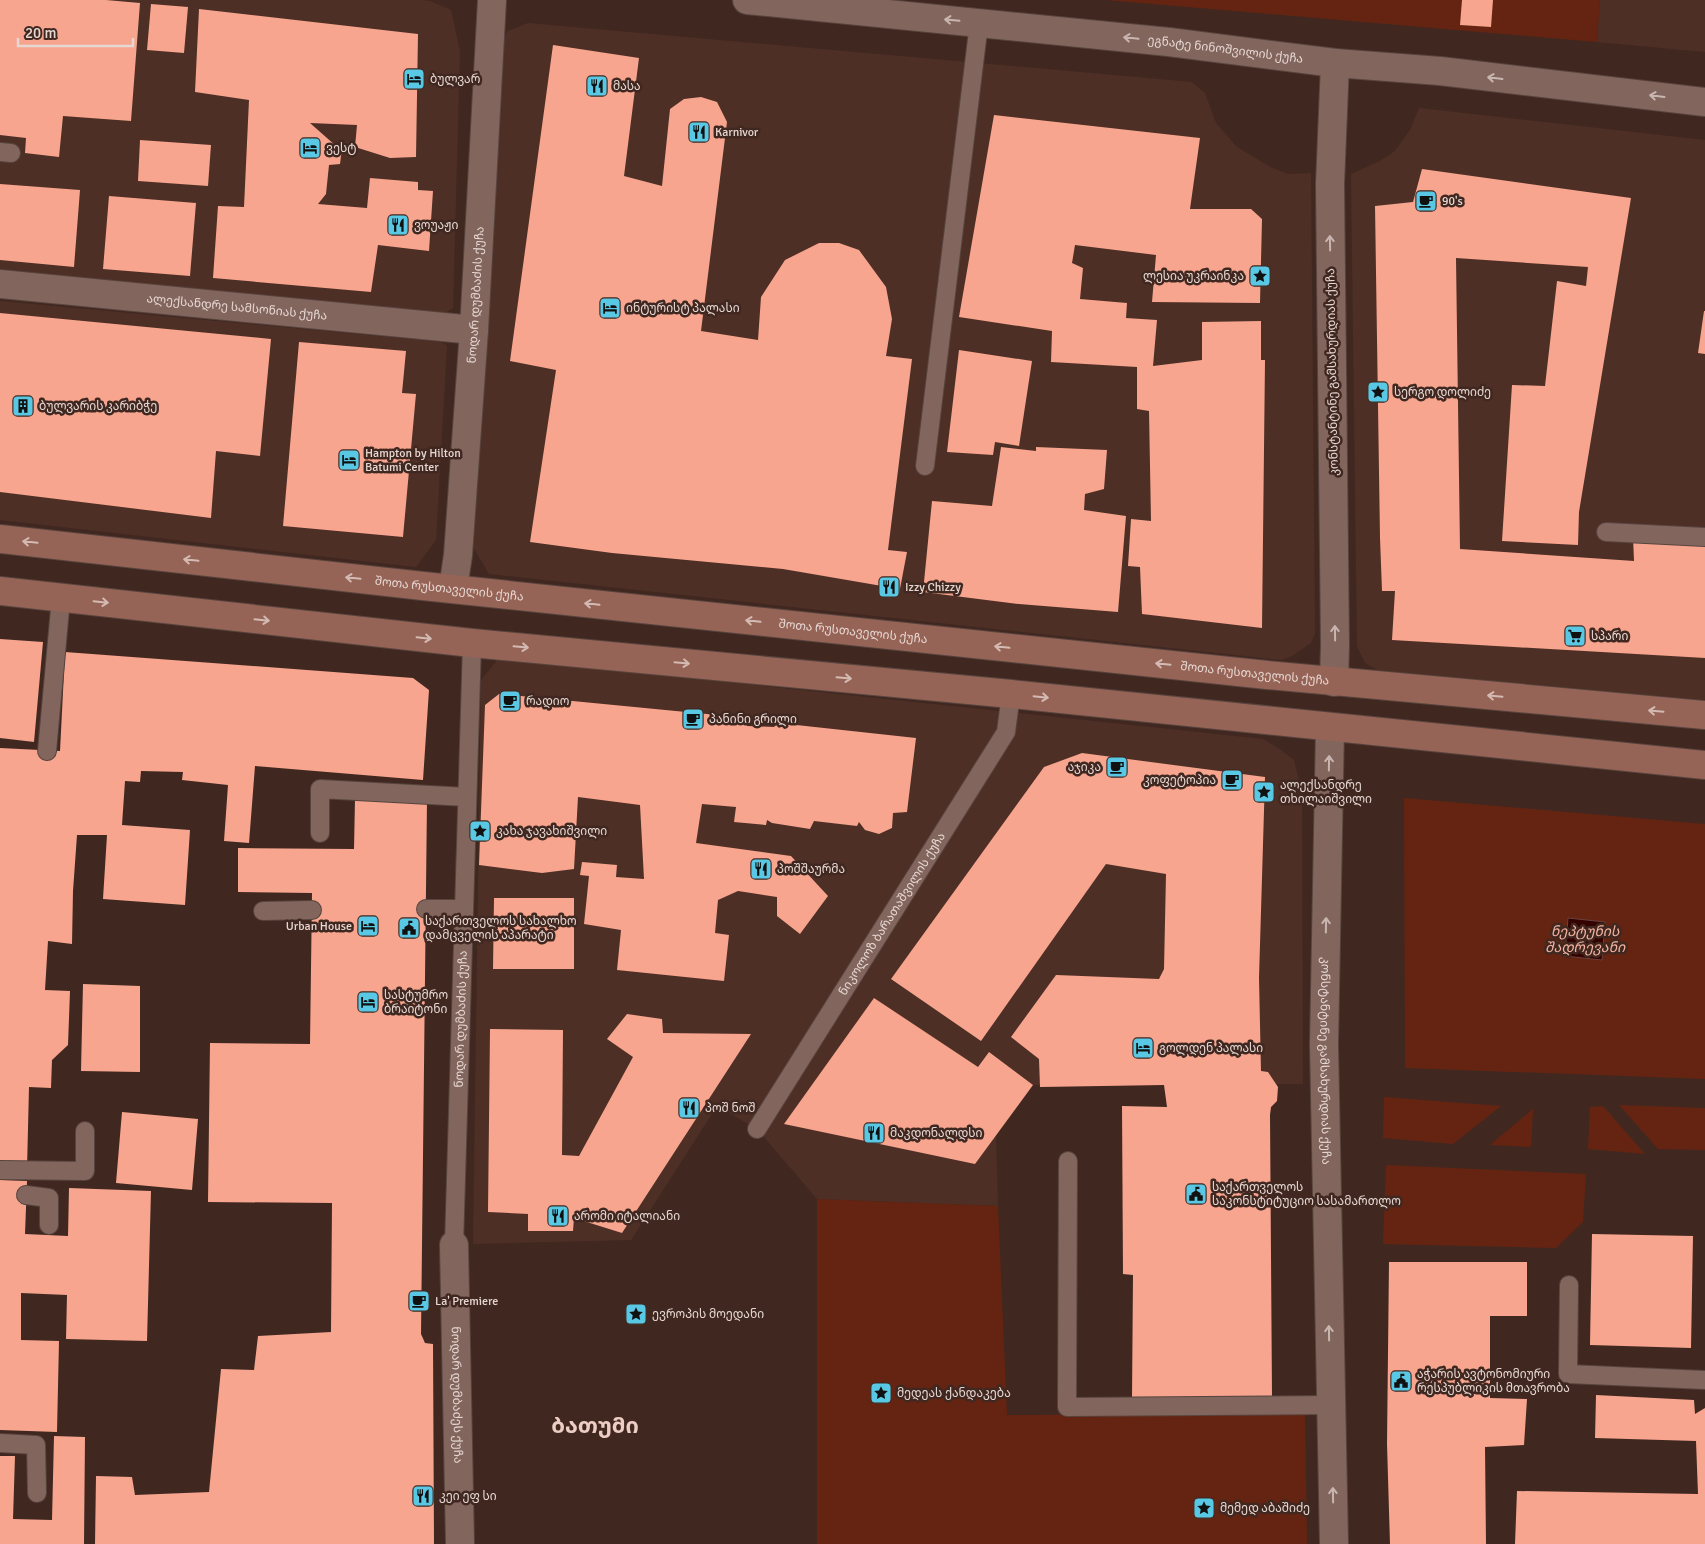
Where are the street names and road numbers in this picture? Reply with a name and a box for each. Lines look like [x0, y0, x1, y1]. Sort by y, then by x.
street label: ეგნატე ნინოშვილის ქუჩა [1147, 33, 1304, 67]
street label: ნოდარ დუმბაძის ქუჩა [465, 226, 488, 364]
street label: კონსტანტინე გამსახურდიას ქუჩა [1323, 268, 1342, 476]
street label: ალექსანდრე სამსონიას ქუჩა [146, 291, 328, 324]
street label: შოთა რუსთაველის ქუჩა [374, 574, 524, 605]
street label: შოთა რუსთაველის ქუჩა [778, 617, 928, 647]
street label: შოთა რუსთაველის ქუჩა [1180, 659, 1330, 689]
street label: ნიკოლოზ ბარათაშვილის ქუჩა [836, 830, 949, 998]
street label: ნოდარ დუმბაძის ქუჩა [452, 950, 471, 1088]
street label: კონსტანტინე გამსახურდიას ქუჩა [1316, 957, 1333, 1165]
street label: ნოდარ დუმბაძეს ქუჩა [448, 1326, 465, 1464]

